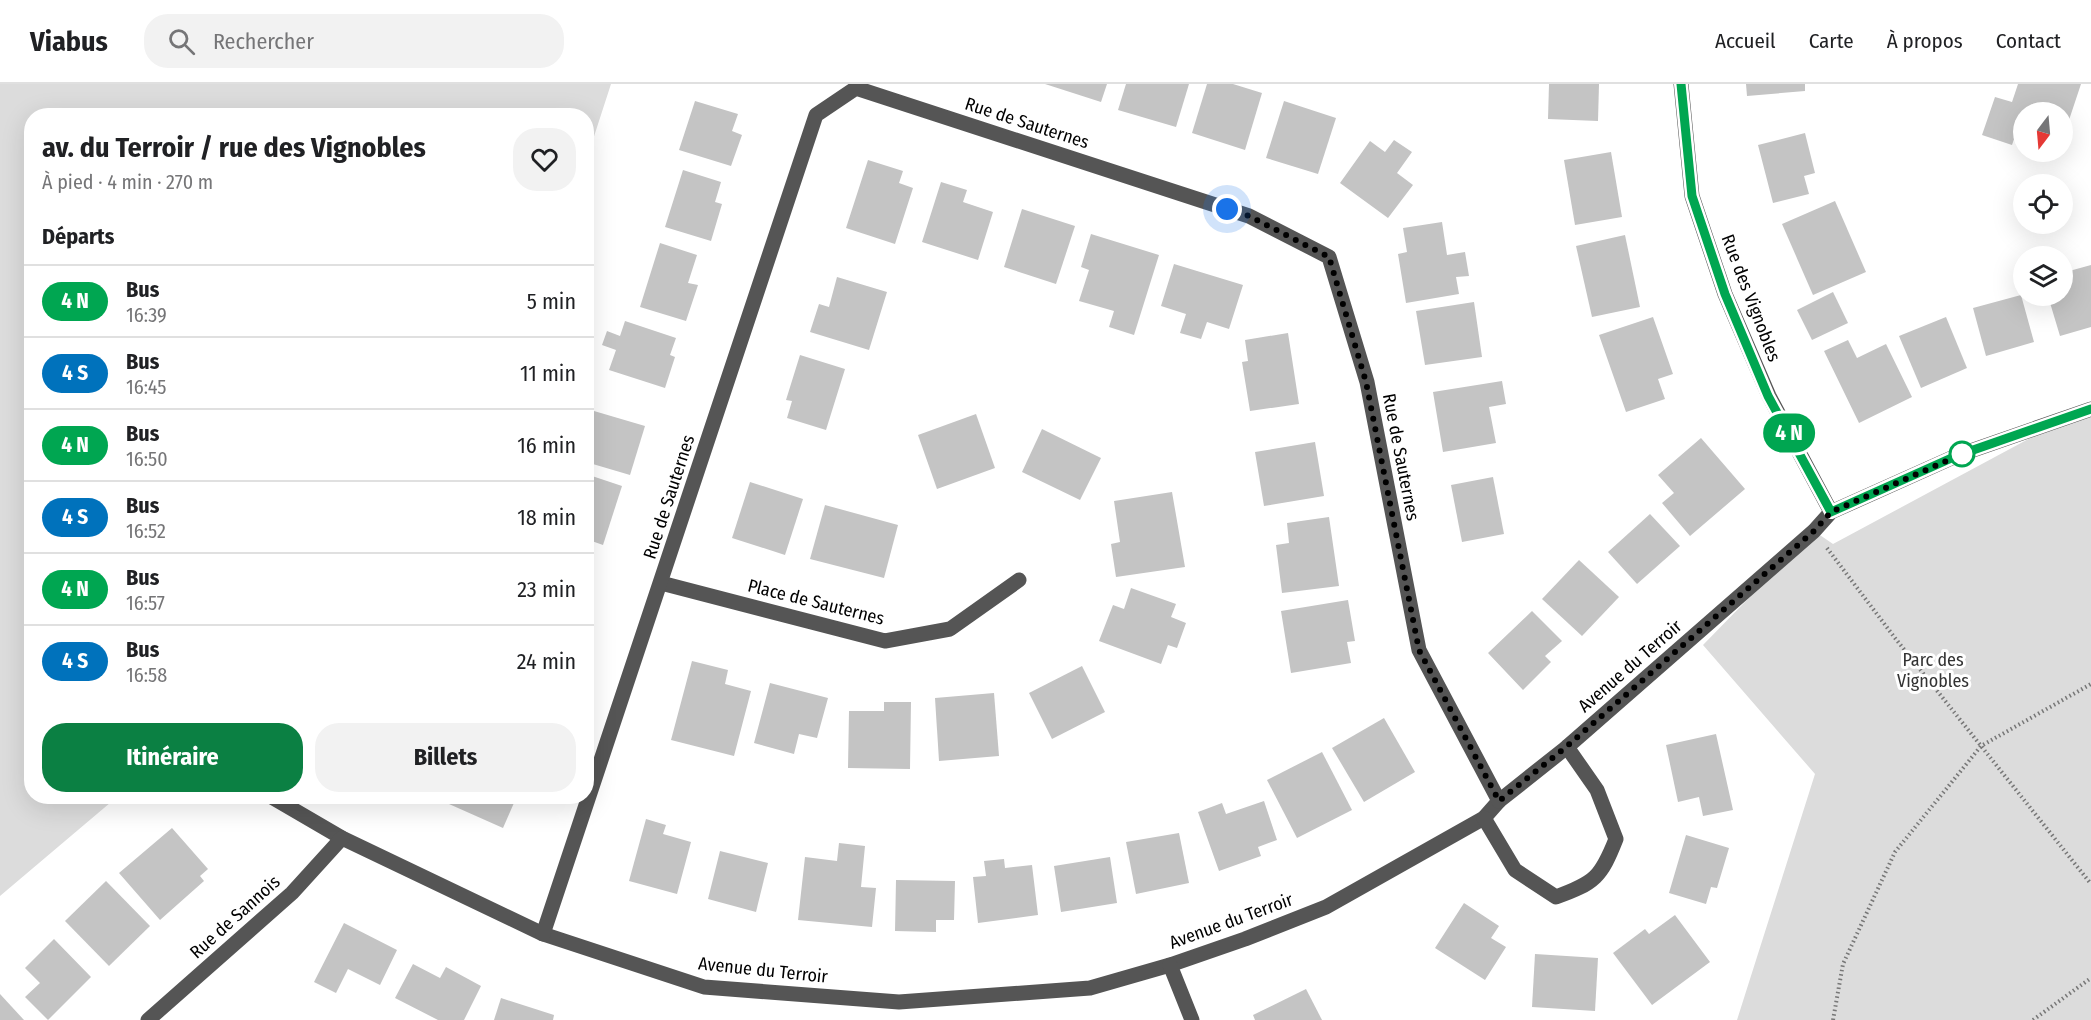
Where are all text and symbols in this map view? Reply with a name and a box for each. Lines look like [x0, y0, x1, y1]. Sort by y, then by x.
search box [144, 14, 564, 68]
text: Viabus [30, 25, 108, 58]
icon: search [165, 25, 198, 58]
text: Rechercher [213, 28, 314, 55]
text: Accueil [1715, 28, 1776, 54]
text: Carte [1809, 28, 1854, 54]
text: À propos [1887, 28, 1963, 54]
text: Contact [1996, 28, 2061, 54]
street label: Rue de Sauternes [962, 93, 1092, 154]
north arrow [2013, 102, 2073, 162]
map controls [2013, 102, 2073, 306]
button: heart [513, 128, 576, 191]
text: av. du Terroir / rue des Vignobles [42, 131, 426, 164]
text: À pied · 4 min · 270 m [42, 170, 213, 194]
button: locate [2013, 174, 2073, 234]
your location [1212, 194, 1242, 224]
text: Départs [42, 223, 114, 250]
street label: Rue des Vignobles [1717, 231, 1786, 365]
button: layers [2013, 246, 2073, 306]
text: Bus [126, 276, 159, 303]
text: 4 N [61, 288, 89, 314]
text: 5 min [527, 288, 576, 315]
text: 16:39 [126, 303, 167, 327]
text: Bus [126, 348, 159, 375]
text: 4 S [62, 360, 88, 386]
text: 11 min [520, 360, 576, 387]
text: 16:45 [126, 375, 167, 399]
street label: Rue de Sauternes [1378, 392, 1424, 523]
line badge: 4 N [1754, 414, 1824, 452]
text: Bus [126, 420, 159, 447]
text: 4 N [1775, 420, 1803, 446]
text: 4 N [61, 432, 89, 458]
text: 16 min [517, 432, 576, 459]
street label: Rue de Sauternes [639, 432, 700, 562]
unlabelled marker [1949, 441, 1975, 467]
text: 16:50 [126, 447, 168, 471]
text: Bus [126, 492, 159, 519]
text: 4 S [62, 504, 88, 530]
text: 18 min [517, 504, 576, 531]
text: 16:52 [126, 519, 166, 543]
text: Bus [126, 564, 159, 591]
street label: Place de Sauternes [745, 574, 887, 630]
text: 4 N [61, 576, 89, 602]
text: 23 min [517, 576, 576, 603]
text: 16:57 [126, 591, 165, 615]
street label: Avenue du Terroir [1574, 615, 1687, 717]
text: Bus [126, 636, 159, 663]
text: 4 S [62, 648, 88, 674]
text: 24 min [517, 648, 576, 675]
park label: Parc des Vignobles [1897, 649, 1969, 692]
text: 16:58 [126, 663, 167, 687]
button: Itinéraire [42, 723, 303, 792]
button: Billets [315, 723, 576, 792]
street label: Rue de Sannois [185, 871, 285, 963]
street label: Avenue du Terroir [1166, 888, 1297, 954]
street label: Avenue du Terroir [697, 952, 830, 988]

